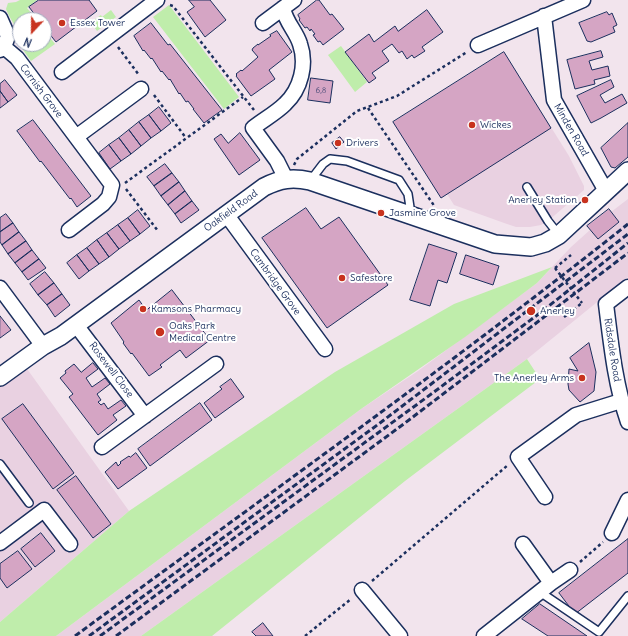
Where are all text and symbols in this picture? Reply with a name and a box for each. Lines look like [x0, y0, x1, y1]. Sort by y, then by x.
north arrow [12, 12, 52, 52]
place label: Essex Tower [70, 17, 125, 29]
marker: Essex Tower [57, 18, 67, 28]
text: N [22, 34, 34, 50]
street label: Cornish Grove [17, 62, 65, 120]
house number: 6,8 [316, 86, 326, 96]
street label: Minden Road [551, 101, 591, 159]
place label: Wickes [480, 119, 511, 131]
marker: Wickes [467, 120, 477, 130]
place label: Drivers [346, 137, 378, 149]
marker: Drivers [333, 138, 343, 148]
street label: Oakfield Road [202, 188, 260, 234]
place label: Anerley Station [508, 194, 577, 206]
marker: Anerley Station [580, 195, 590, 205]
place label: Jasmine Grove [389, 207, 456, 219]
marker: Jasmine Grove [376, 208, 386, 218]
street label: Cambridge Grove [247, 246, 303, 318]
place label: Safestore [350, 272, 392, 284]
marker: Safestore [337, 273, 347, 283]
place label: Kamsons Pharmacy [151, 303, 241, 315]
marker: Kamsons Pharmacy [138, 304, 148, 314]
marker: Anerley [525, 305, 537, 317]
place label: Anerley [540, 305, 575, 317]
street label: Ridsdale Road [601, 317, 623, 383]
place label: Oaks Park Medical Centre [169, 320, 236, 344]
marker: Oaks Park Medical Centre [154, 326, 166, 338]
street label: Rosewell Close [86, 340, 136, 400]
place label: The Anerley Arms [494, 372, 574, 384]
marker: The Anerley Arms [577, 373, 587, 383]

